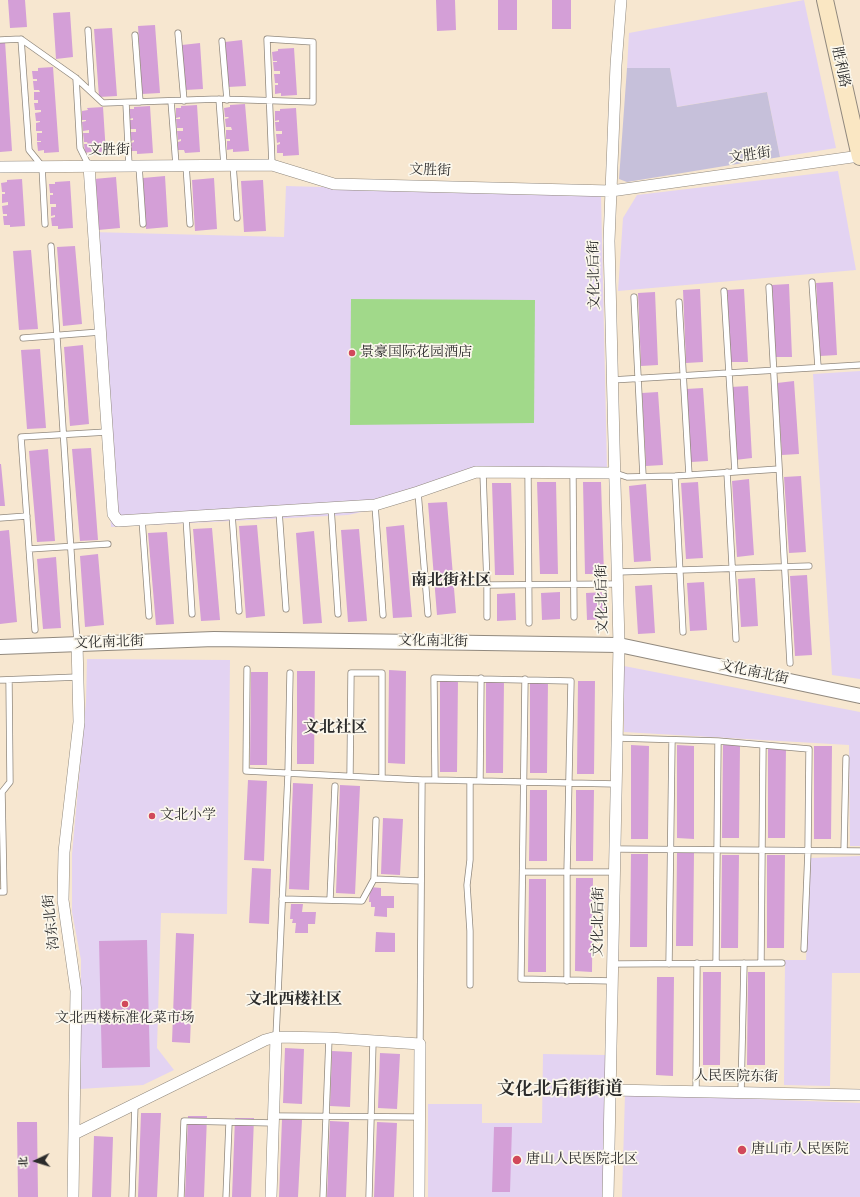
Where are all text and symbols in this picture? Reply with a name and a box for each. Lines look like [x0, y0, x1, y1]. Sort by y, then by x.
street label: 胜利路 [827, 45, 853, 89]
street label: 文胜街 [88, 143, 130, 159]
street label: 文胜街 [728, 145, 772, 167]
street label: 文胜街 [409, 162, 451, 180]
street label: 文化北后街 [586, 240, 604, 310]
place label: 景豪国际花园酒店 [360, 345, 472, 361]
marker: 景豪国际花园酒店 [347, 348, 357, 358]
street label: 文化北后街 [594, 564, 612, 634]
district label: 南北街社区 [411, 571, 491, 591]
street label: 文化南北街 [74, 633, 144, 653]
street label: 文化南北街 [398, 633, 468, 651]
street label: 文化南北街 [718, 658, 790, 688]
district label: 文北社区 [303, 718, 367, 738]
place label: 文北小学 [160, 808, 216, 824]
marker: 文北小学 [147, 811, 157, 821]
street label: 文化北后街 [590, 887, 608, 957]
street label: 沟东北街 [41, 893, 63, 951]
district label: 文北西楼社区 [246, 990, 342, 1010]
marker: 文北西楼标准化菜市场 [120, 999, 130, 1009]
place label: 文北西楼标准化菜市场 [55, 1011, 195, 1027]
street label: 人民医院东街 [694, 1068, 778, 1086]
district label: 文化北后街街道 [497, 1079, 623, 1101]
north arrow [16, 1141, 56, 1181]
place label: 唐山市人民医院 [751, 1142, 849, 1158]
marker: 唐山市人民医院 [736, 1144, 748, 1156]
place label: 唐山人民医院北区 [526, 1152, 638, 1168]
marker: 唐山人民医院北区 [511, 1154, 523, 1166]
text: 北 [16, 1156, 31, 1168]

